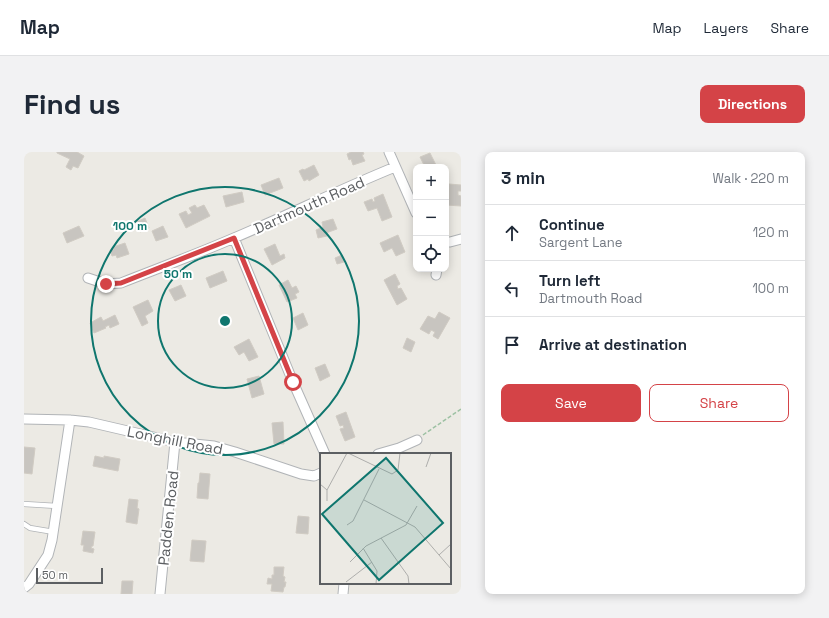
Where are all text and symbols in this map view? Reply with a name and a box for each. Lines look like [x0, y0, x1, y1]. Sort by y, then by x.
text: Map [20, 15, 60, 40]
text: Map [652, 19, 682, 37]
text: Layers [704, 19, 748, 37]
text: Share [770, 19, 809, 37]
button: Directions [700, 85, 805, 123]
text: Find us [24, 86, 121, 122]
map controls [413, 164, 449, 272]
button: + [413, 164, 449, 200]
text: 3 min [501, 167, 545, 189]
text: Walk · 220 m [712, 170, 789, 187]
street label: Dartmouth Road [251, 172, 367, 238]
button: − [413, 200, 449, 236]
text: Continue [539, 215, 605, 234]
text: 100 m [113, 218, 147, 234]
icon: ahead [501, 222, 523, 244]
text: 120 m [753, 224, 789, 241]
text: Sargent Lane [539, 234, 623, 251]
button: locate [413, 236, 449, 272]
text: 50 m [164, 266, 192, 282]
text: Turn left [539, 271, 601, 290]
route end [97, 275, 115, 293]
icon: left [501, 278, 523, 300]
text: 100 m [752, 280, 789, 297]
text: Dartmouth Road [539, 290, 642, 307]
centre of rings [218, 314, 232, 328]
icon: arrive [501, 334, 523, 356]
text: Arrive at destination [539, 335, 687, 354]
route start [284, 373, 302, 391]
button: Save [501, 384, 641, 422]
button: Share [649, 384, 789, 422]
street label: Longhill Road [126, 421, 224, 459]
inset map [320, 453, 451, 584]
street label: Padden Road [154, 470, 182, 566]
scale bar [36, 566, 103, 585]
text: 50 m [42, 568, 68, 582]

